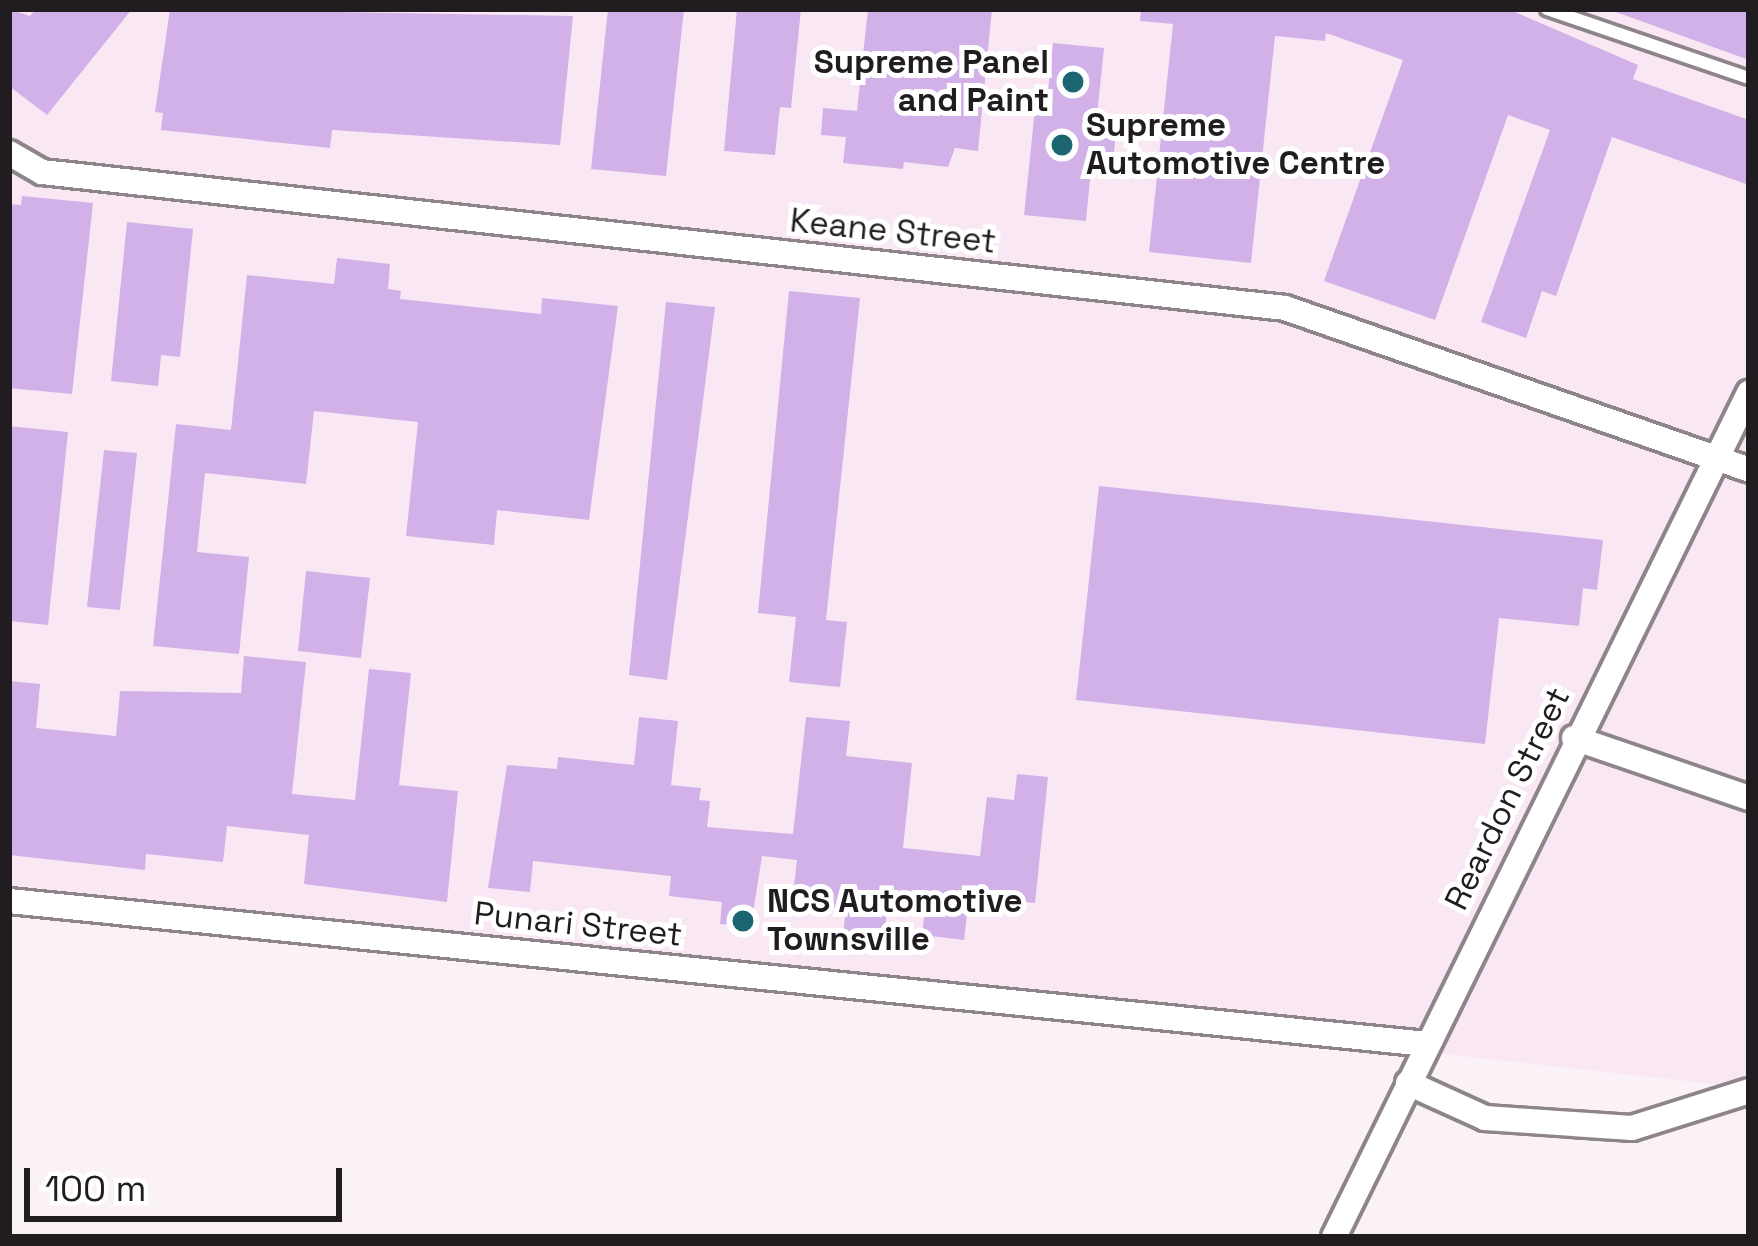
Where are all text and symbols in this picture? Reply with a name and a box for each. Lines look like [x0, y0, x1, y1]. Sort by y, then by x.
place label: Supreme Panel and Paint [814, 43, 1049, 121]
marker: Supreme Panel and Paint [1060, 69, 1086, 95]
place label: Supreme Automotive Centre [1086, 106, 1385, 184]
marker: Supreme Automotive Centre [1049, 132, 1075, 158]
street label: Keane Street [788, 201, 998, 263]
street label: Reardon Street [1437, 681, 1579, 917]
place label: NCS Automotive Townsville [767, 882, 1023, 960]
street label: Punari Street [472, 894, 684, 956]
marker: NCS Automotive Townsville [730, 908, 756, 934]
scale bar [30, 1144, 348, 1218]
text: 100 m [45, 1166, 146, 1212]

